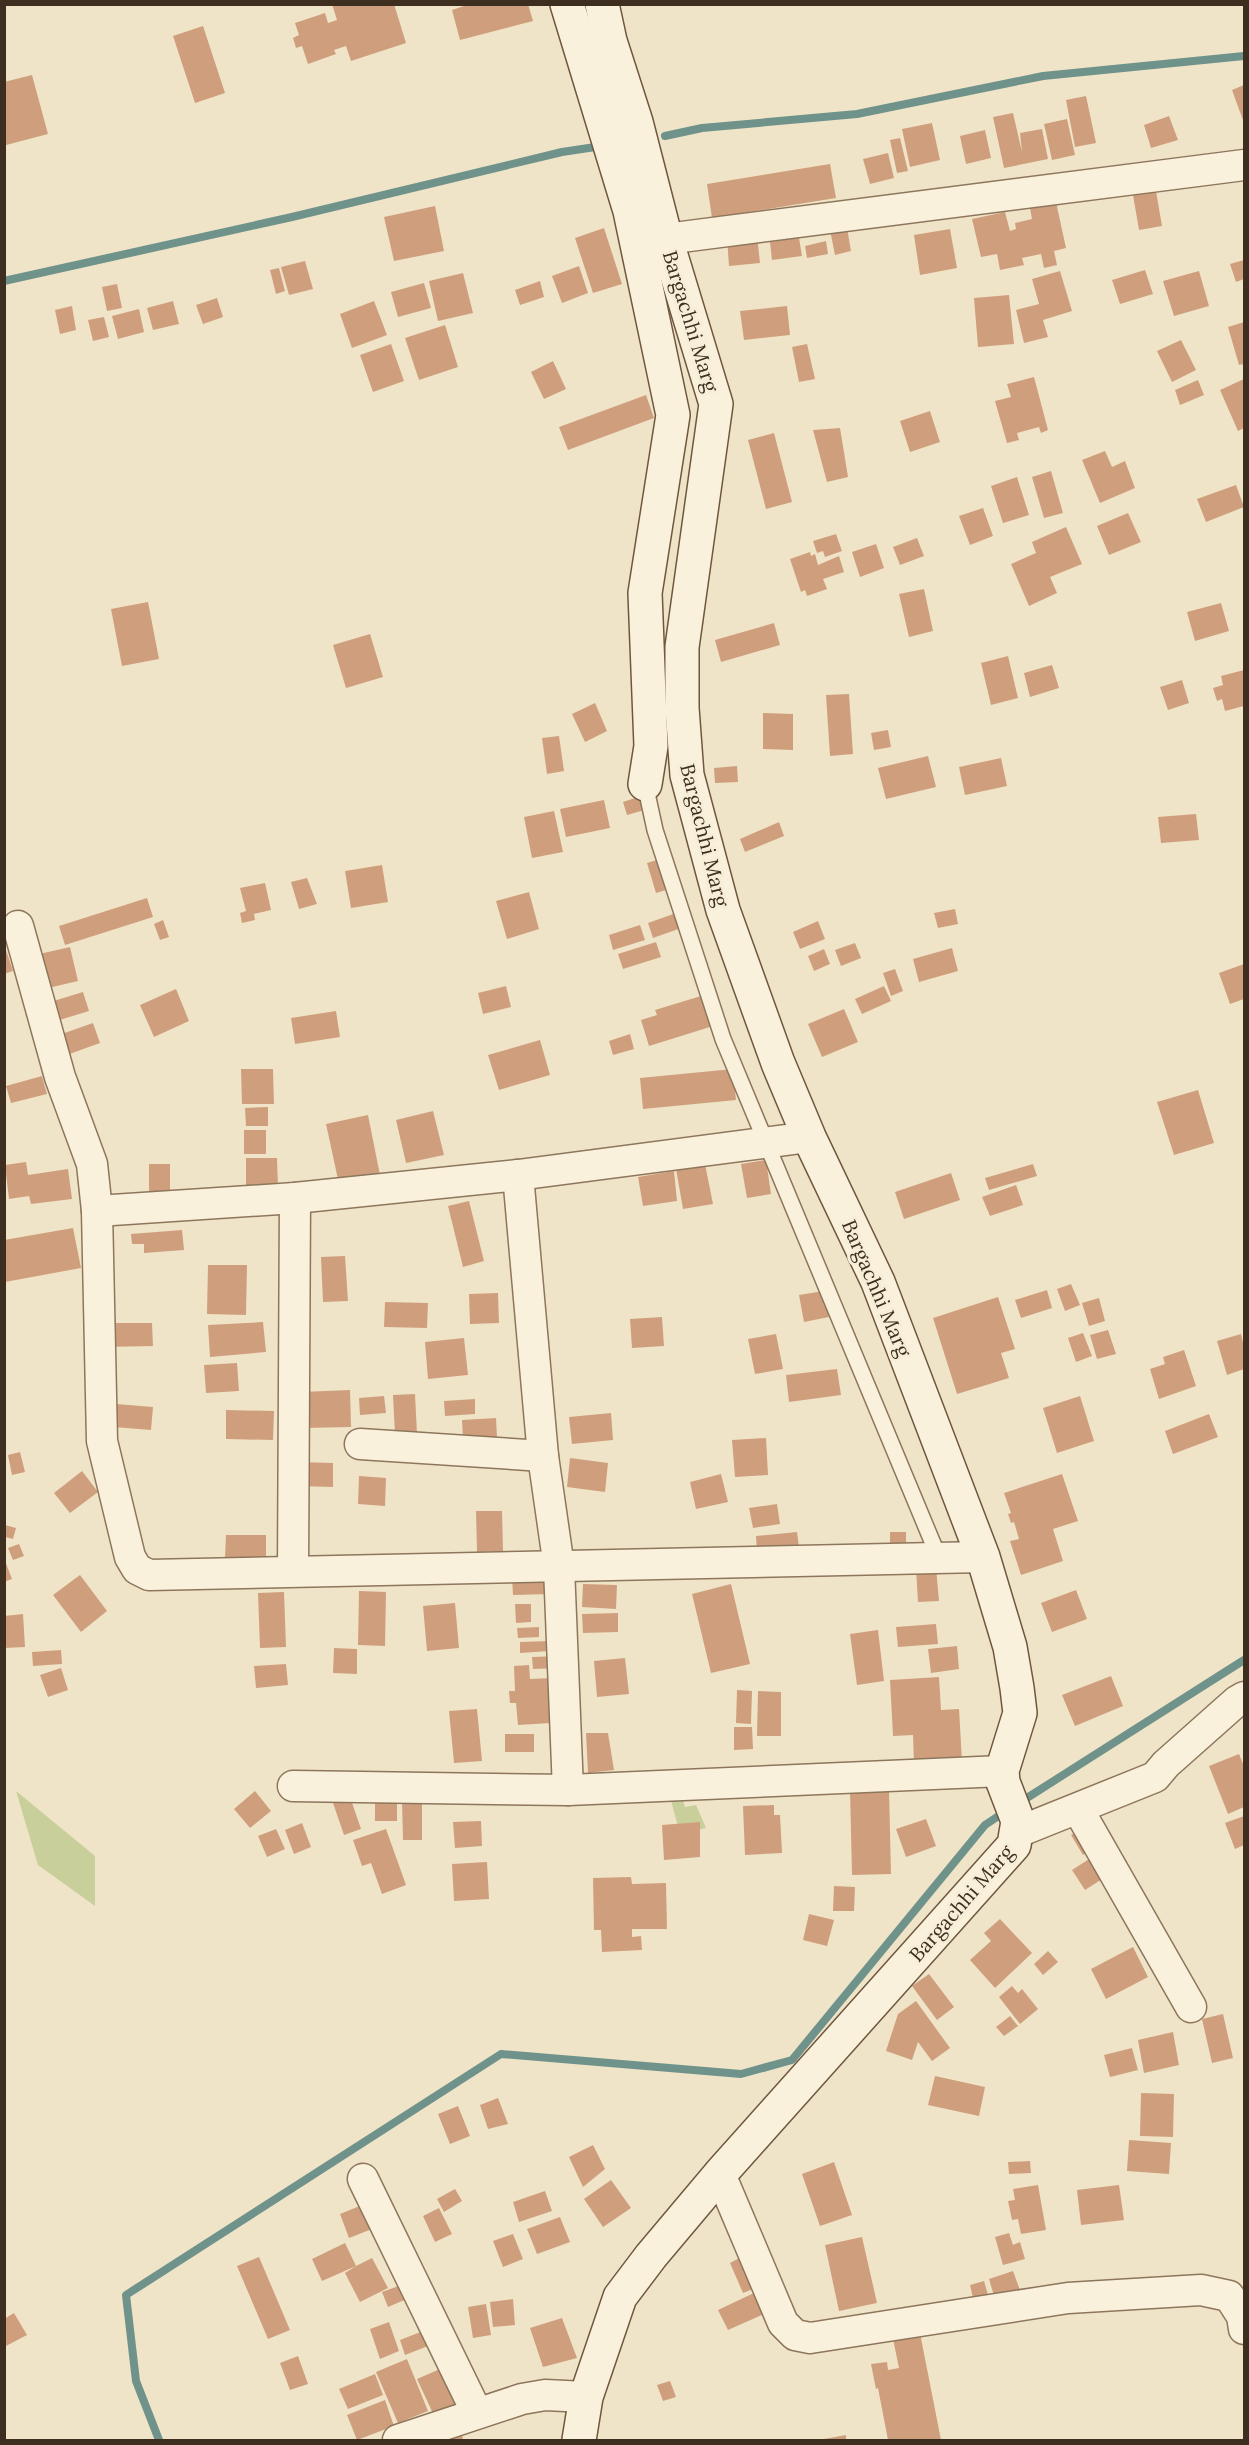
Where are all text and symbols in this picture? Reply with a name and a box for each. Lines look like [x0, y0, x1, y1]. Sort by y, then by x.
street label: Bargachhi Marg [658, 247, 725, 396]
street label: Bargachhi Marg [675, 761, 735, 910]
street label: Bargachhi Marg [837, 1216, 917, 1361]
street label: Bargachhi Marg [904, 1839, 1019, 1966]

